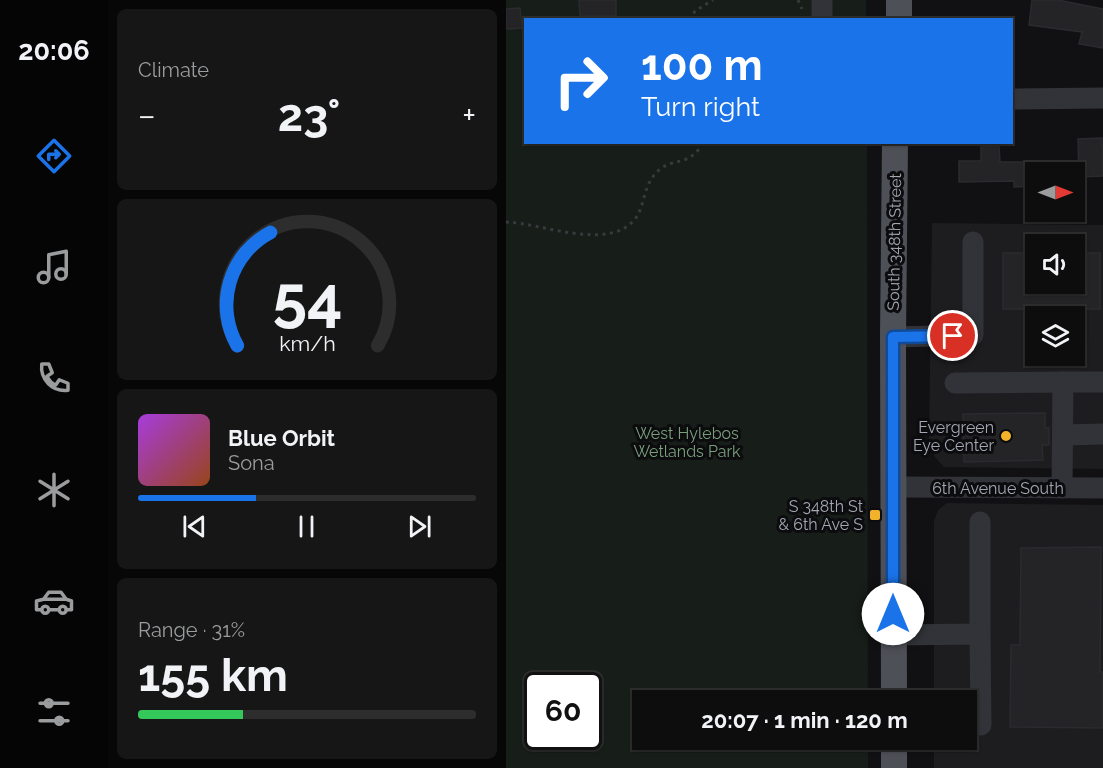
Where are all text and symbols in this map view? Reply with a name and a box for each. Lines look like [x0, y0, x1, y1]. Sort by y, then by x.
text: 20:06 [18, 35, 90, 66]
text: 100 m [641, 41, 763, 90]
icon: right [542, 42, 620, 120]
text: Climate [138, 58, 209, 82]
text: 23° [278, 89, 340, 142]
text: Turn right [641, 91, 760, 122]
text: − [138, 96, 156, 135]
text: + [462, 96, 476, 135]
icon: directions [33, 135, 75, 177]
north arrow [1025, 162, 1085, 222]
map controls [1025, 162, 1085, 366]
street label: South 348th Street [884, 173, 905, 311]
button: sound [1025, 234, 1085, 294]
icon: music [33, 246, 75, 288]
text: 54 [272, 261, 342, 335]
button: layers [1025, 306, 1085, 366]
pin [927, 310, 978, 361]
icon: arrive [936, 319, 969, 352]
text: km/h [279, 332, 335, 357]
icon: phone [33, 357, 75, 399]
place label: Evergreen Eye Center [913, 418, 994, 455]
park label: West Hylebos Wetlands Park [633, 424, 741, 461]
text: Blue Orbit [228, 425, 335, 451]
marker: Evergreen Eye Center [999, 429, 1013, 443]
text: Sona [228, 451, 275, 475]
icon: climate [33, 469, 75, 511]
street label: 6th Avenue South [932, 479, 1064, 498]
place label: S 348th St & 6th Ave S [779, 497, 864, 534]
marker: S 348th St & 6th Ave S [868, 508, 882, 522]
icon: previous [178, 510, 211, 543]
icon: pause [290, 510, 323, 543]
icon: next [403, 510, 436, 543]
icon: car [33, 580, 75, 622]
position arrow [861, 582, 925, 646]
text: Range · 31% [138, 618, 245, 642]
text: 155 km [138, 649, 288, 702]
speed limit sign: 60 [524, 672, 602, 750]
icon: filters [33, 691, 75, 733]
text: 20:07 · 1 min · 120 m [701, 707, 908, 733]

